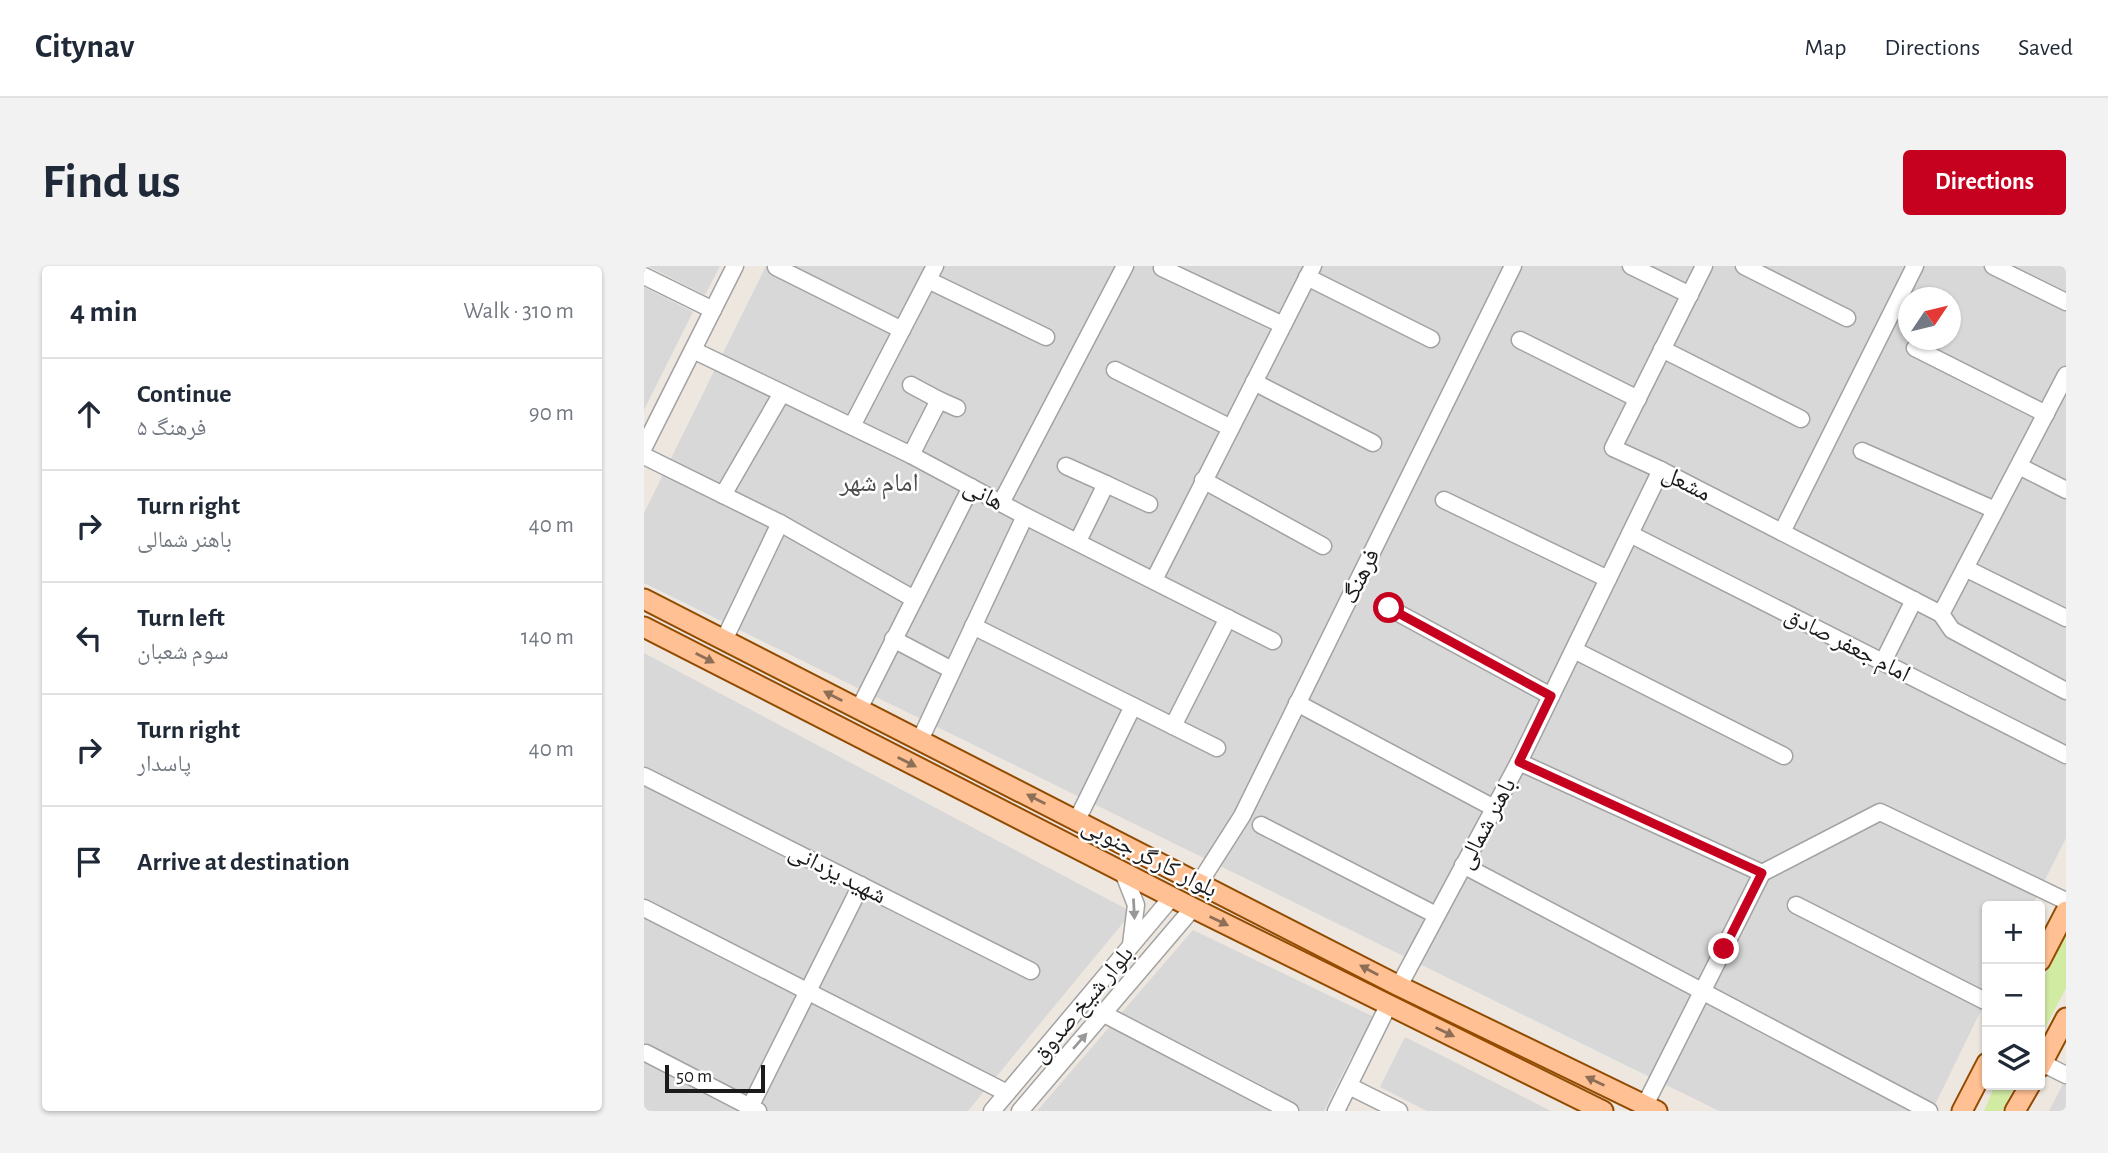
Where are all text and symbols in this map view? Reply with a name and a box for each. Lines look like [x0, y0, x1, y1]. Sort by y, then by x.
text: Citynav [35, 31, 134, 64]
text: Map [1804, 36, 1846, 60]
text: Directions [1884, 36, 1980, 60]
text: Saved [2018, 36, 2073, 60]
button: Directions [1903, 150, 2066, 215]
text: Find us [42, 158, 181, 207]
north arrow [1898, 287, 1961, 350]
text: 4 min [70, 297, 138, 327]
text: Walk · 310 m [463, 300, 574, 323]
text: Continue [137, 381, 232, 407]
icon: ahead [70, 395, 108, 433]
text: 90 m [529, 402, 574, 425]
text: فرهنگ ۵ [137, 417, 206, 440]
street label: مشعل [1658, 462, 1715, 507]
district label: امام شهر [838, 470, 919, 500]
street label: هانی [959, 475, 1007, 516]
text: Turn right [137, 493, 240, 519]
icon: right [70, 507, 108, 545]
text: 40 m [529, 514, 574, 537]
text: باهنر شمالی [137, 529, 232, 552]
street label: فرهنگ [1337, 545, 1384, 608]
route start [1373, 592, 1404, 623]
street label: امام جعفر صادق [1780, 603, 1914, 689]
text: Turn left [137, 605, 225, 631]
icon: left [70, 619, 108, 657]
text: 140 m [521, 626, 574, 649]
text: سوم شعبان [137, 641, 229, 664]
one-way arrow [695, 653, 715, 664]
one-way arrow [823, 690, 843, 701]
text: Turn right [137, 717, 240, 743]
icon: right [70, 731, 108, 769]
text: 40 m [529, 738, 574, 761]
text: پاسدار [137, 753, 191, 776]
one-way arrow [897, 756, 917, 767]
street label: باهنر شمالی [1453, 774, 1522, 873]
one-way arrow [1026, 793, 1046, 804]
street label: بلوار کارگر جنوبی [1078, 814, 1221, 903]
street label: شهید یزدانی [785, 839, 890, 909]
icon: arrive [70, 843, 108, 881]
text: Arrive at destination [137, 849, 350, 875]
one-way arrow [1129, 898, 1140, 920]
map controls [1982, 901, 2045, 1090]
button: + [1982, 901, 2045, 964]
one-way arrow [1209, 915, 1229, 926]
route end [1708, 933, 1739, 964]
street label: بلوار شیخ صدوق [1027, 942, 1140, 1069]
one-way arrow [1359, 964, 1379, 976]
button: − [1982, 964, 2045, 1027]
one-way arrow [1435, 1027, 1455, 1038]
button: layers [1982, 1027, 2045, 1090]
one-way arrow [1072, 1033, 1088, 1050]
scale bar [665, 1062, 765, 1094]
text: 50 m [676, 1067, 712, 1086]
one-way arrow [1585, 1075, 1605, 1087]

